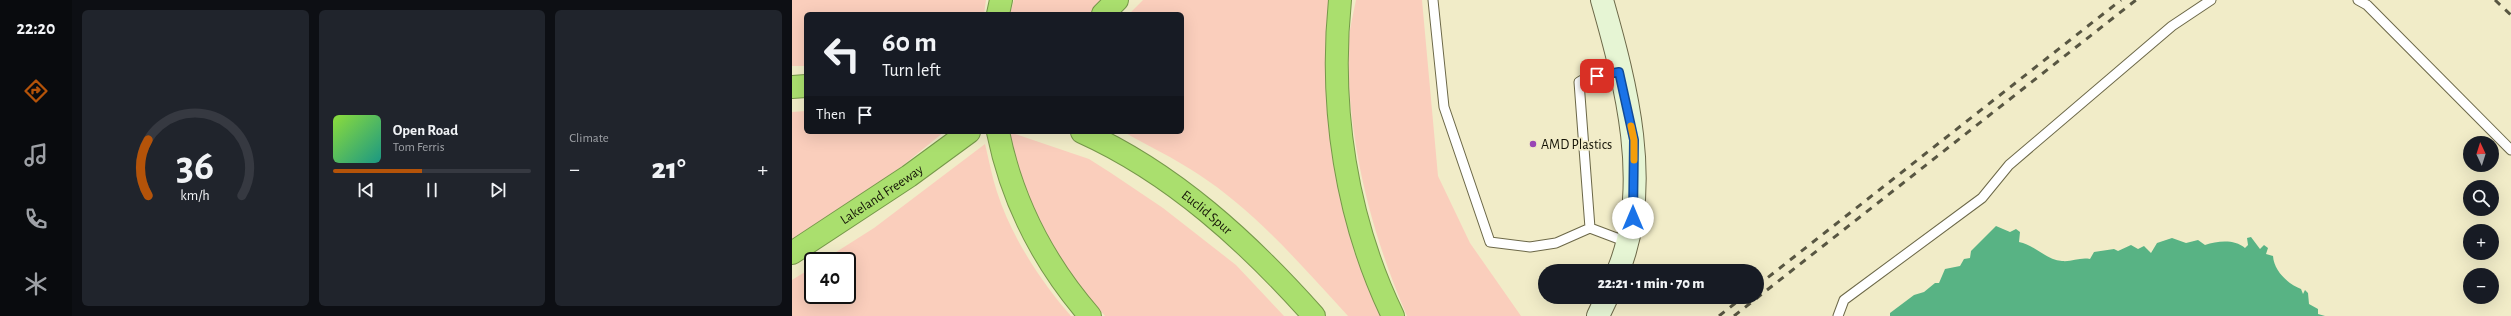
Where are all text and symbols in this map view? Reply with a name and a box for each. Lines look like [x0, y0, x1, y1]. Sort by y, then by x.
text: 22:20 [17, 20, 55, 38]
icon: left [816, 28, 868, 80]
text: 60 m [882, 29, 937, 57]
pin [1580, 59, 1614, 93]
text: Turn left [882, 62, 941, 80]
icon: arrive [1586, 65, 1608, 87]
icon: directions [22, 77, 50, 105]
icon: arrive [854, 104, 876, 126]
text: Then [816, 107, 846, 122]
text: Open Road [393, 123, 458, 138]
text: Climate [569, 132, 609, 145]
north arrow [2463, 136, 2499, 172]
map controls [2463, 136, 2499, 304]
place label: AMD Plastics [1541, 138, 1612, 152]
marker: AMD Plastics [1528, 139, 1538, 149]
icon: music [22, 141, 50, 169]
text: Tom Ferris [393, 141, 445, 154]
text: 36 [176, 146, 214, 187]
text: 21° [652, 154, 686, 184]
text: − [569, 158, 580, 180]
text: + [757, 158, 768, 180]
street label: Lakeland Freeway [838, 162, 926, 227]
icon: previous [355, 179, 377, 201]
icon: pause [421, 179, 443, 201]
icon: next [487, 179, 509, 201]
button: search [2463, 180, 2499, 216]
street label: Euclid Spur [1179, 188, 1235, 238]
text: km/h [181, 189, 210, 203]
position arrow [1612, 197, 1654, 239]
icon: phone [22, 205, 50, 233]
button: + [2463, 224, 2499, 260]
speed limit sign: 40 [804, 252, 856, 304]
button: − [2463, 268, 2499, 304]
icon: climate [22, 270, 50, 298]
text: 22:21 · 1 min · 70 m [1598, 276, 1704, 291]

